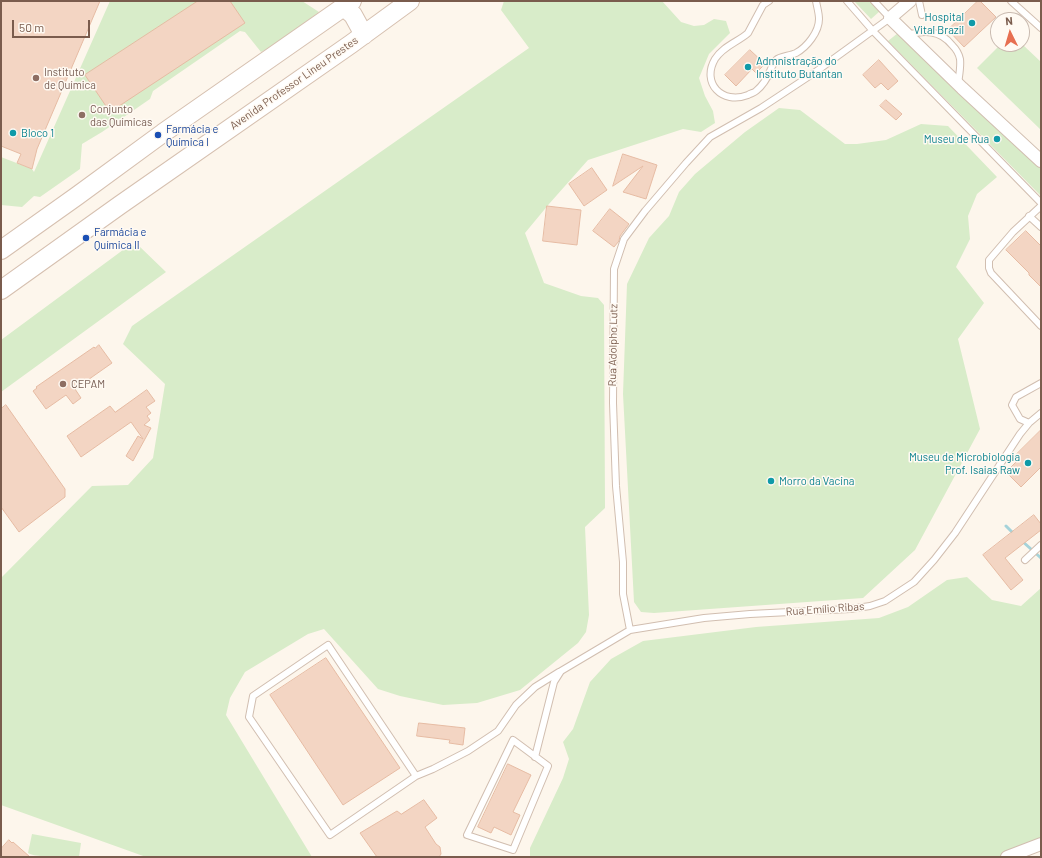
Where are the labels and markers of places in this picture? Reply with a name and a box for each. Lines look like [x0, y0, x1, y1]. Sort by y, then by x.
place label: Hospital Vital Brazil [914, 10, 964, 36]
marker: Hospital Vital Brazil [967, 18, 977, 28]
place label: Admnistração do Instituto Butantan [756, 54, 843, 80]
marker: Admnistração do Instituto Butantan [743, 62, 753, 72]
place label: Instituto de Química [44, 65, 96, 91]
marker: Instituto de Química [31, 73, 41, 83]
place label: Conjunto das Químicas [90, 102, 152, 128]
marker: Conjunto das Químicas [77, 110, 87, 120]
place label: Farmácia e Química I [166, 122, 218, 148]
place label: Bloco 1 [21, 126, 54, 140]
marker: Bloco 1 [8, 128, 18, 138]
marker: Farmácia e Química I [153, 130, 163, 140]
place label: Museu de Rua [924, 132, 989, 146]
marker: Museu de Rua [992, 134, 1002, 144]
place label: Farmácia e Química II [94, 225, 146, 251]
marker: Farmácia e Química II [81, 233, 91, 243]
place label: CEPAM [71, 377, 105, 391]
marker: CEPAM [58, 379, 68, 389]
place label: Museu de Microbiologia Prof. Isaias Raw [909, 450, 1020, 476]
marker: Museu de Microbiologia Prof. Isaias Raw [1023, 458, 1033, 468]
place label: Morro da Vacina [779, 474, 854, 488]
marker: Morro da Vacina [766, 476, 776, 486]

